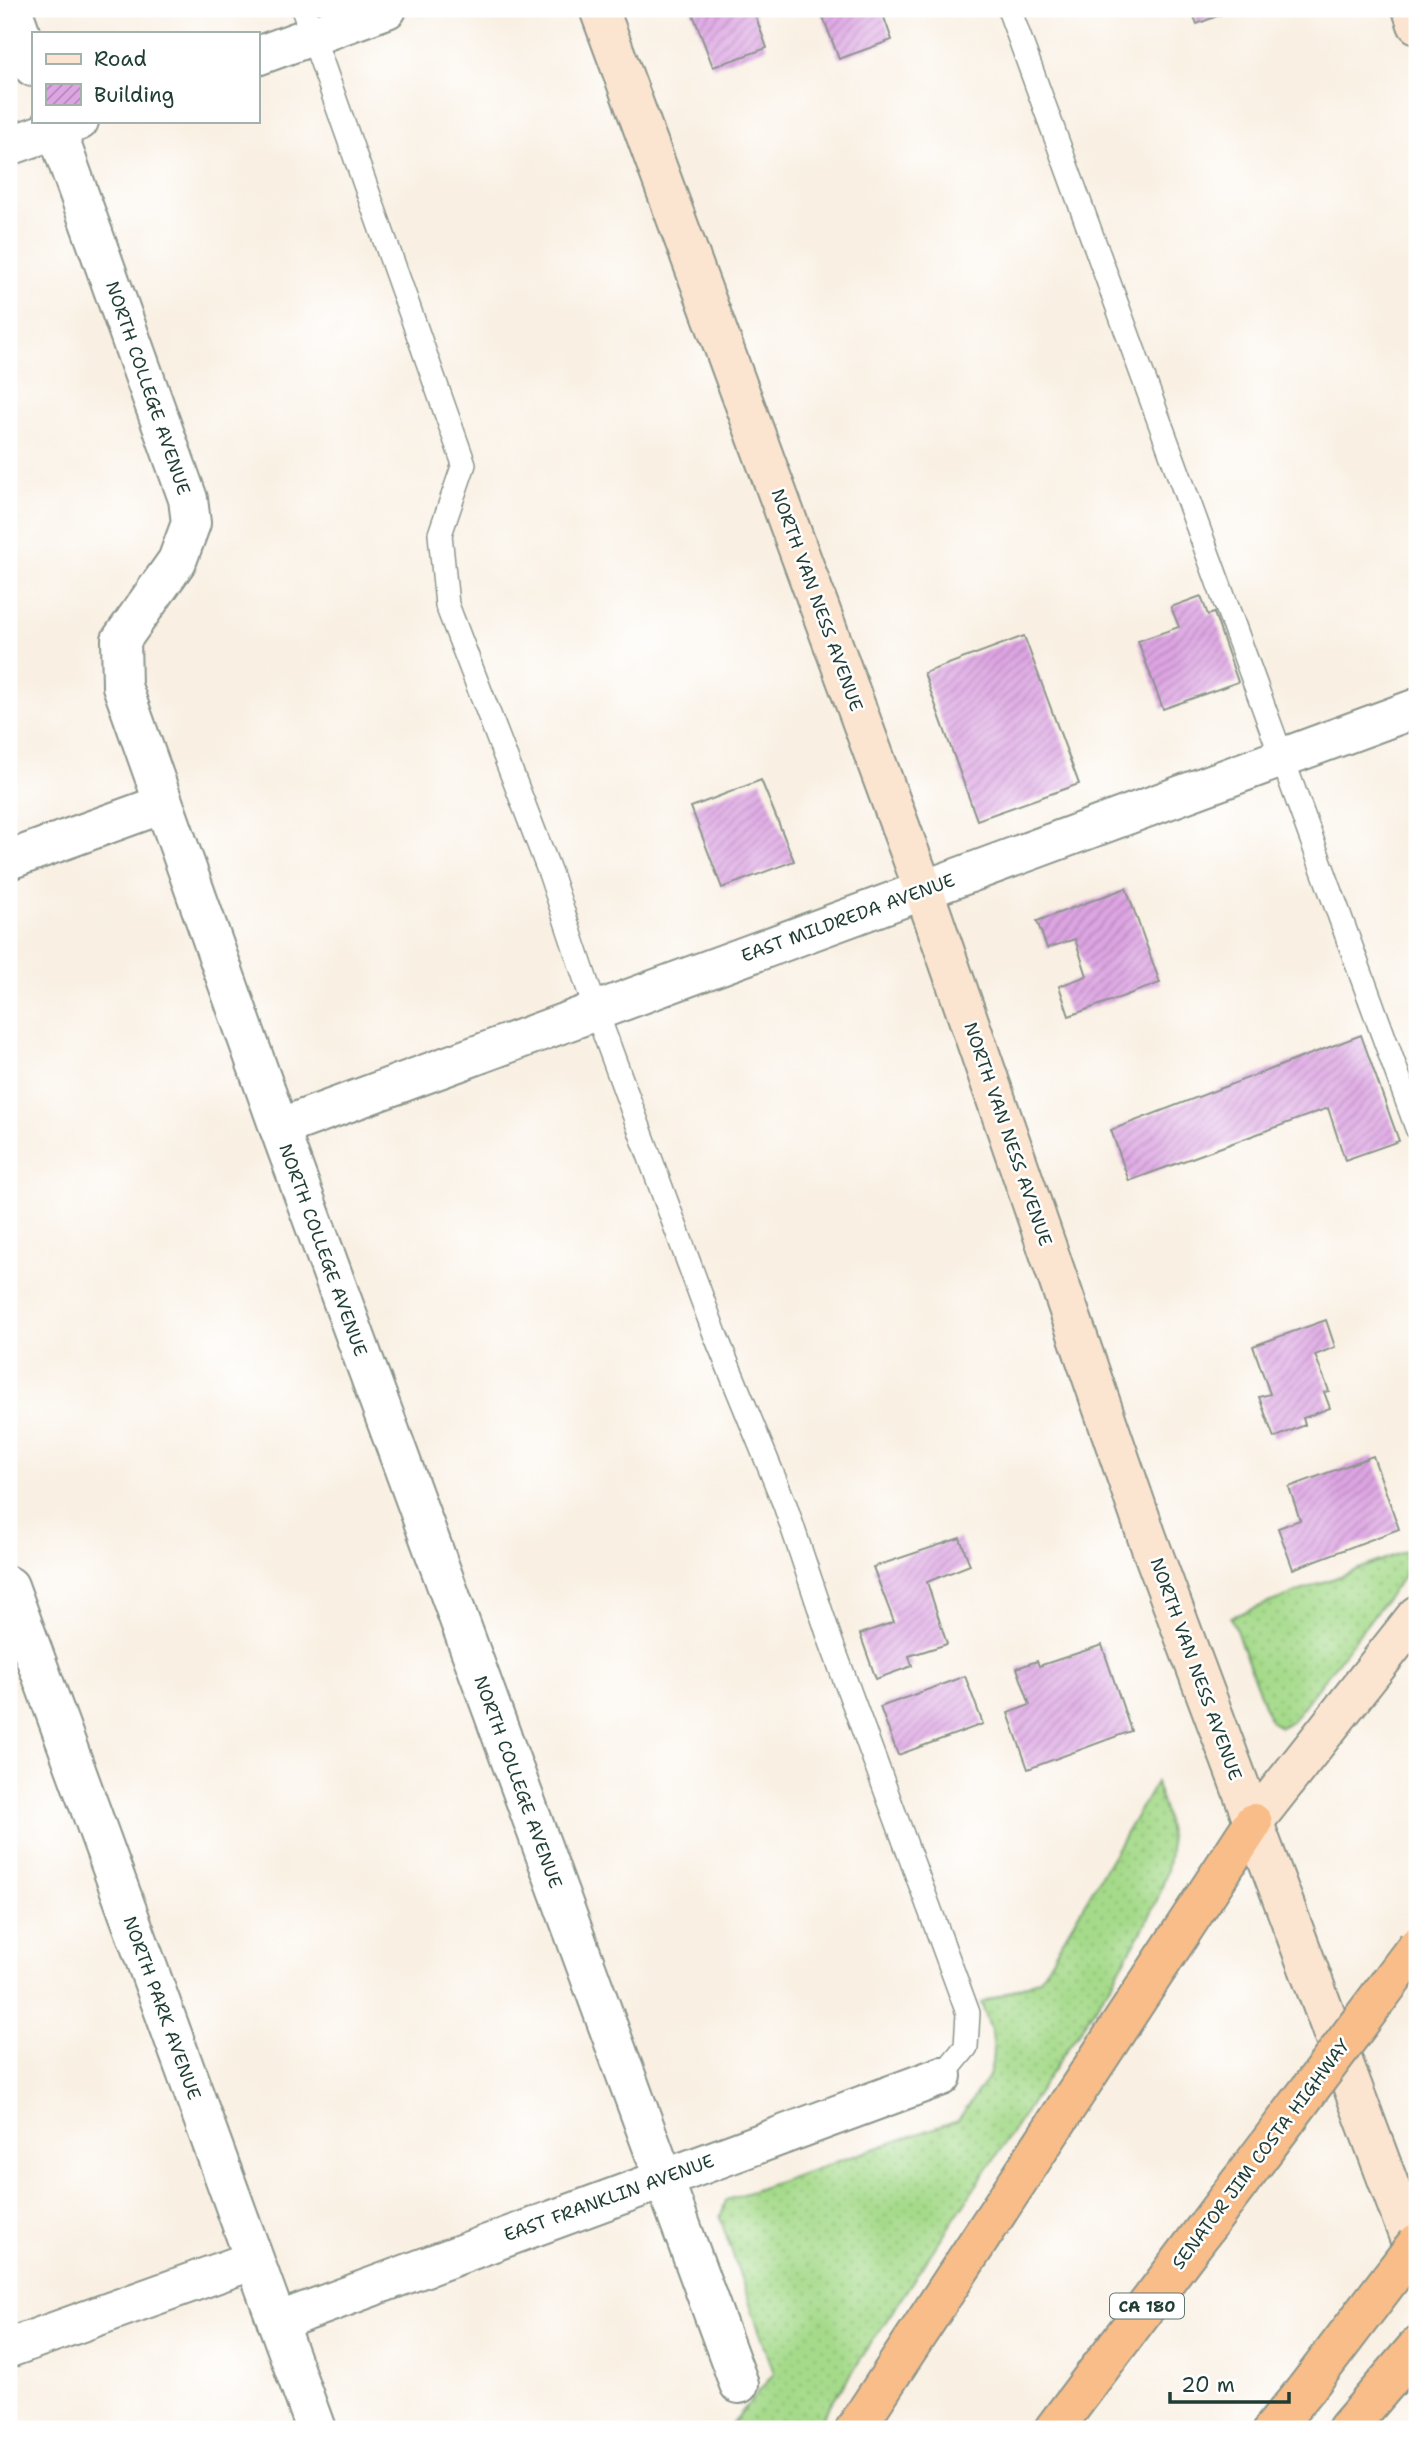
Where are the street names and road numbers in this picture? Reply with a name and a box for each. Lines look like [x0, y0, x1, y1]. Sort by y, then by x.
street label: NORTH COLLEGE AVENUE [100, 278, 196, 498]
street label: NORTH VAN NESS AVENUE [765, 485, 869, 715]
street label: EAST MILDREDA AVENUE [738, 868, 958, 968]
street label: NORTH VAN NESS AVENUE [958, 1019, 1058, 1249]
street label: NORTH COLLEGE AVENUE [273, 1140, 373, 1360]
street label: NORTH VAN NESS AVENUE [1144, 1554, 1248, 1784]
street label: NORTH COLLEGE AVENUE [468, 1672, 568, 1892]
street label: NORTH PARK AVENUE [118, 1913, 206, 2103]
street label: SENATOR JIM COSTA HIGHWAY [1166, 2034, 1356, 2274]
street label: EAST FRANKLIN AVENUE [501, 2149, 717, 2247]
road number: CA 180 [1110, 2294, 1184, 2318]

